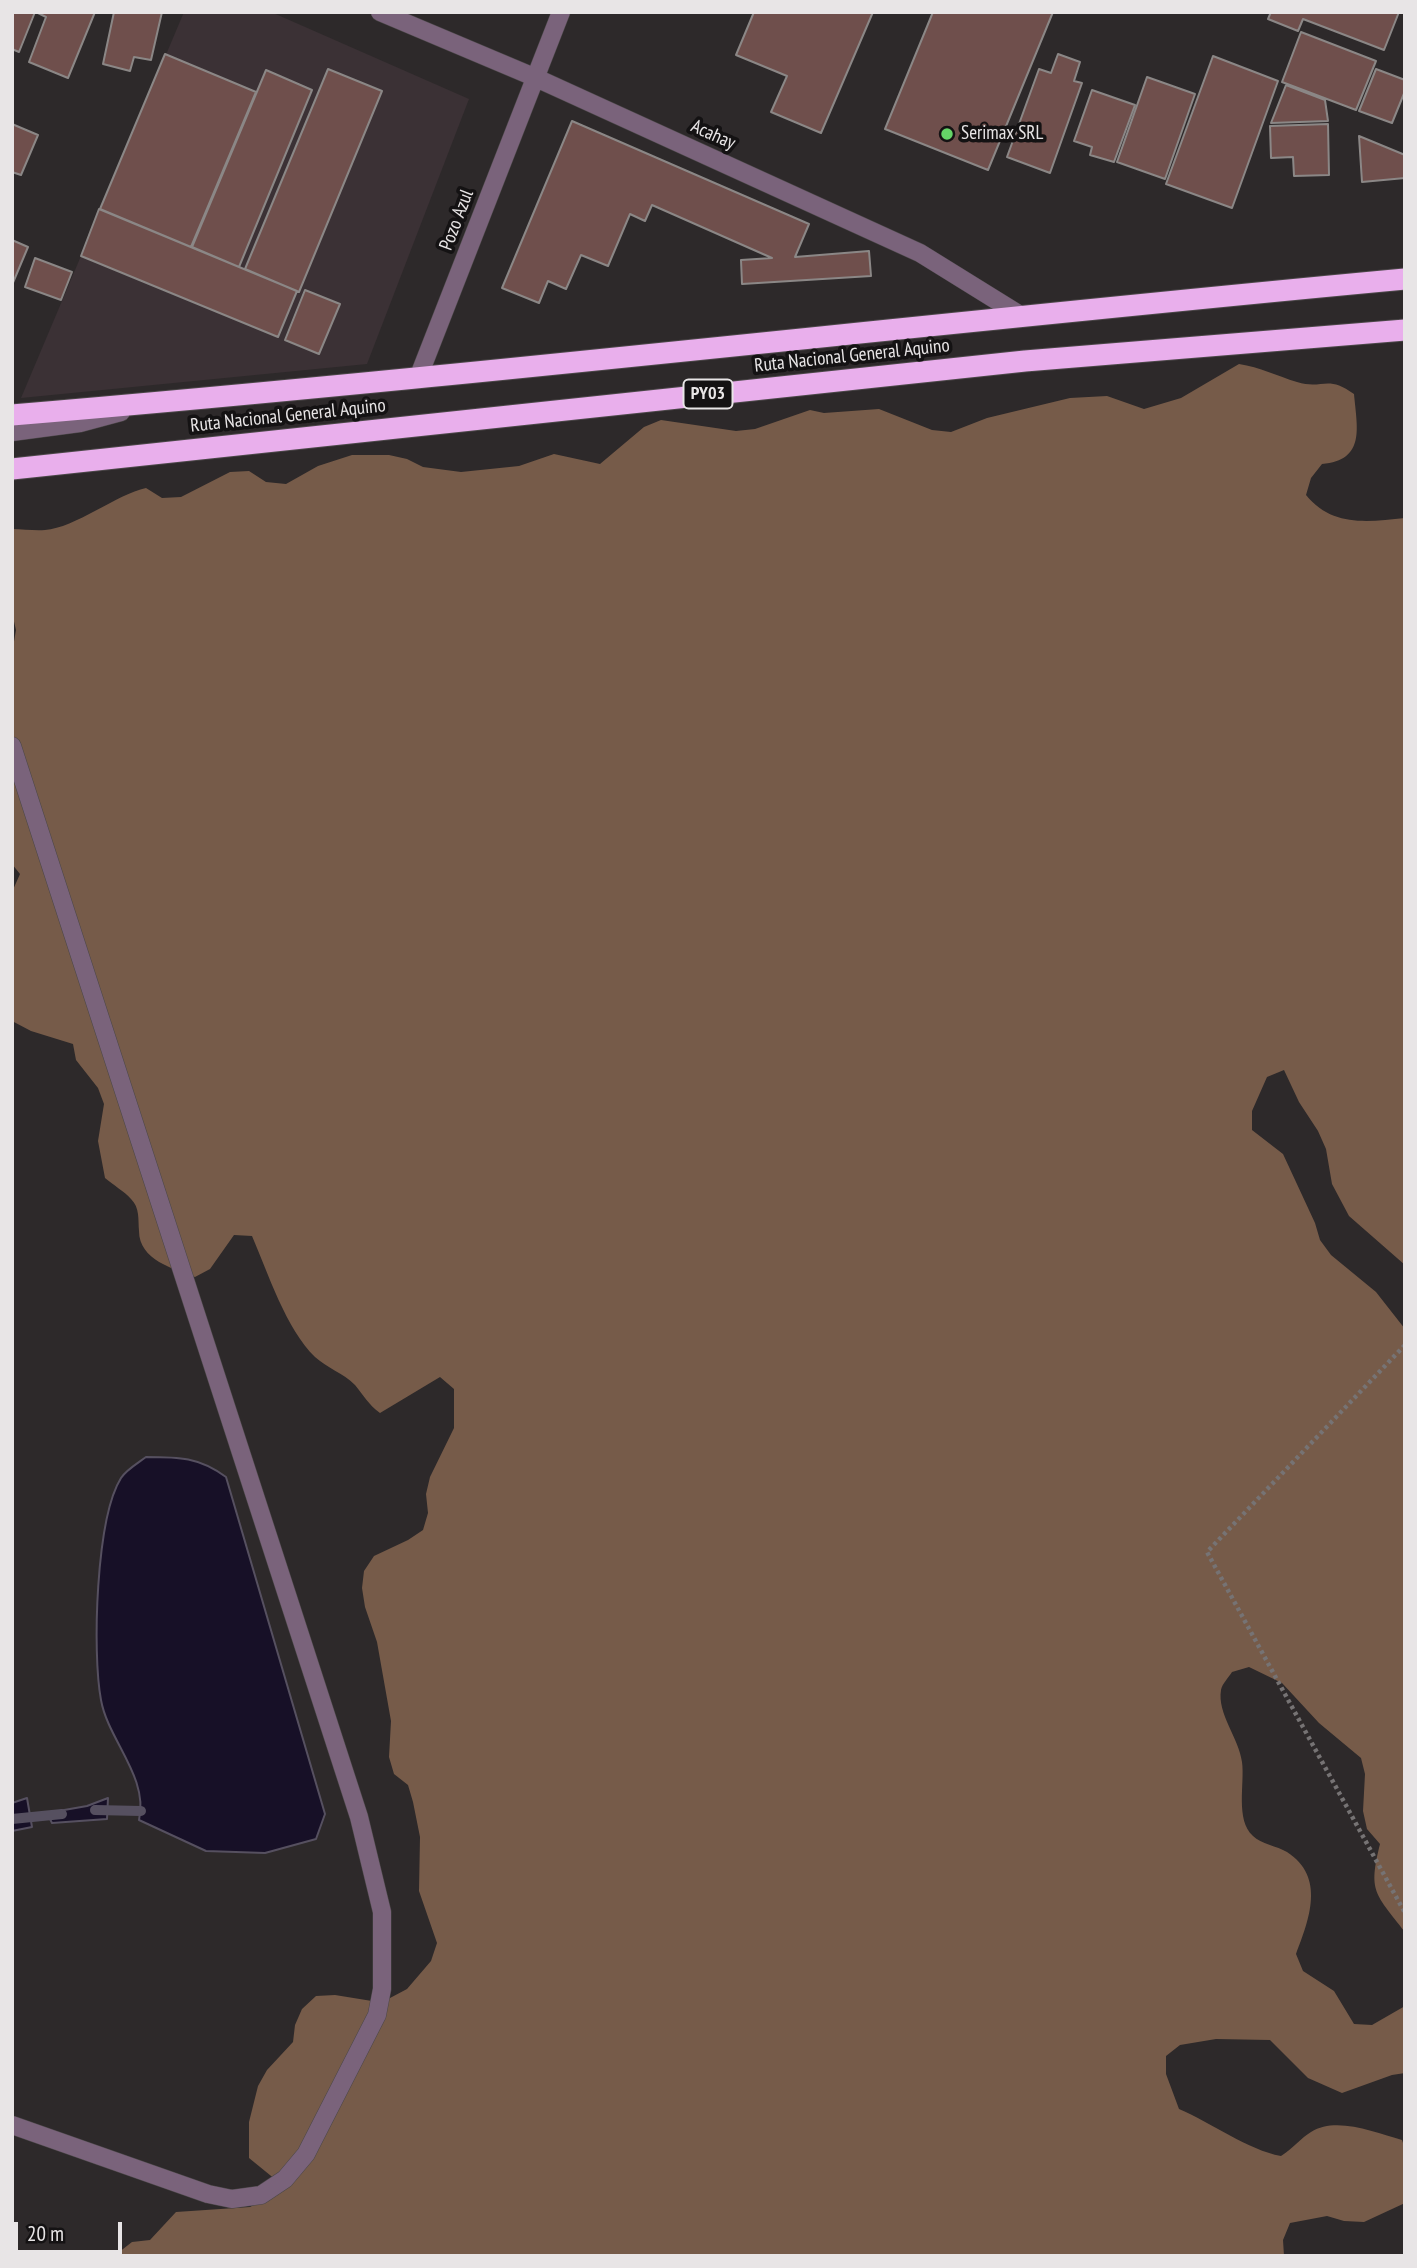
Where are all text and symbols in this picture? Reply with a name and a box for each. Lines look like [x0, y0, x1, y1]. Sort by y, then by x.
street label: Acahay [687, 115, 739, 155]
place label: Serimax SRL [961, 123, 1043, 145]
marker: Serimax SRL [939, 126, 955, 142]
street label: Pozo Azul [435, 186, 479, 254]
street label: Ruta Nacional General Aquino [753, 334, 951, 378]
road number: PY03 [684, 380, 732, 408]
street label: Ruta Nacional General Aquino [189, 394, 387, 438]
scale bar [18, 2208, 126, 2252]
text: 20 m [27, 2220, 64, 2247]

